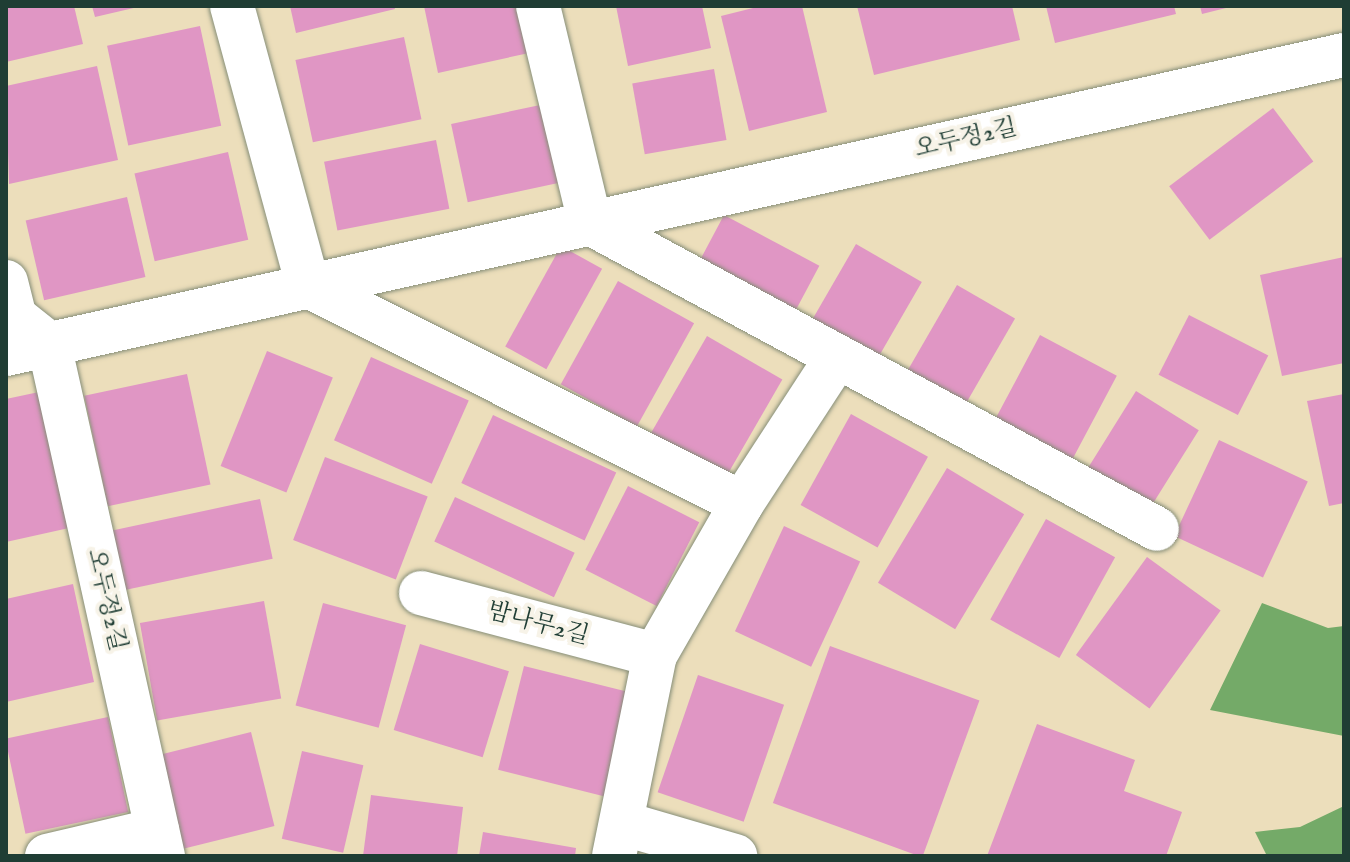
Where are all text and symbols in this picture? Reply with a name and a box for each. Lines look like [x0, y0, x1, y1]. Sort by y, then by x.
street label: 오두정2길 [912, 113, 1020, 165]
street label: 오두정2길 [80, 546, 132, 654]
street label: 밤나무2길 [484, 597, 592, 651]

